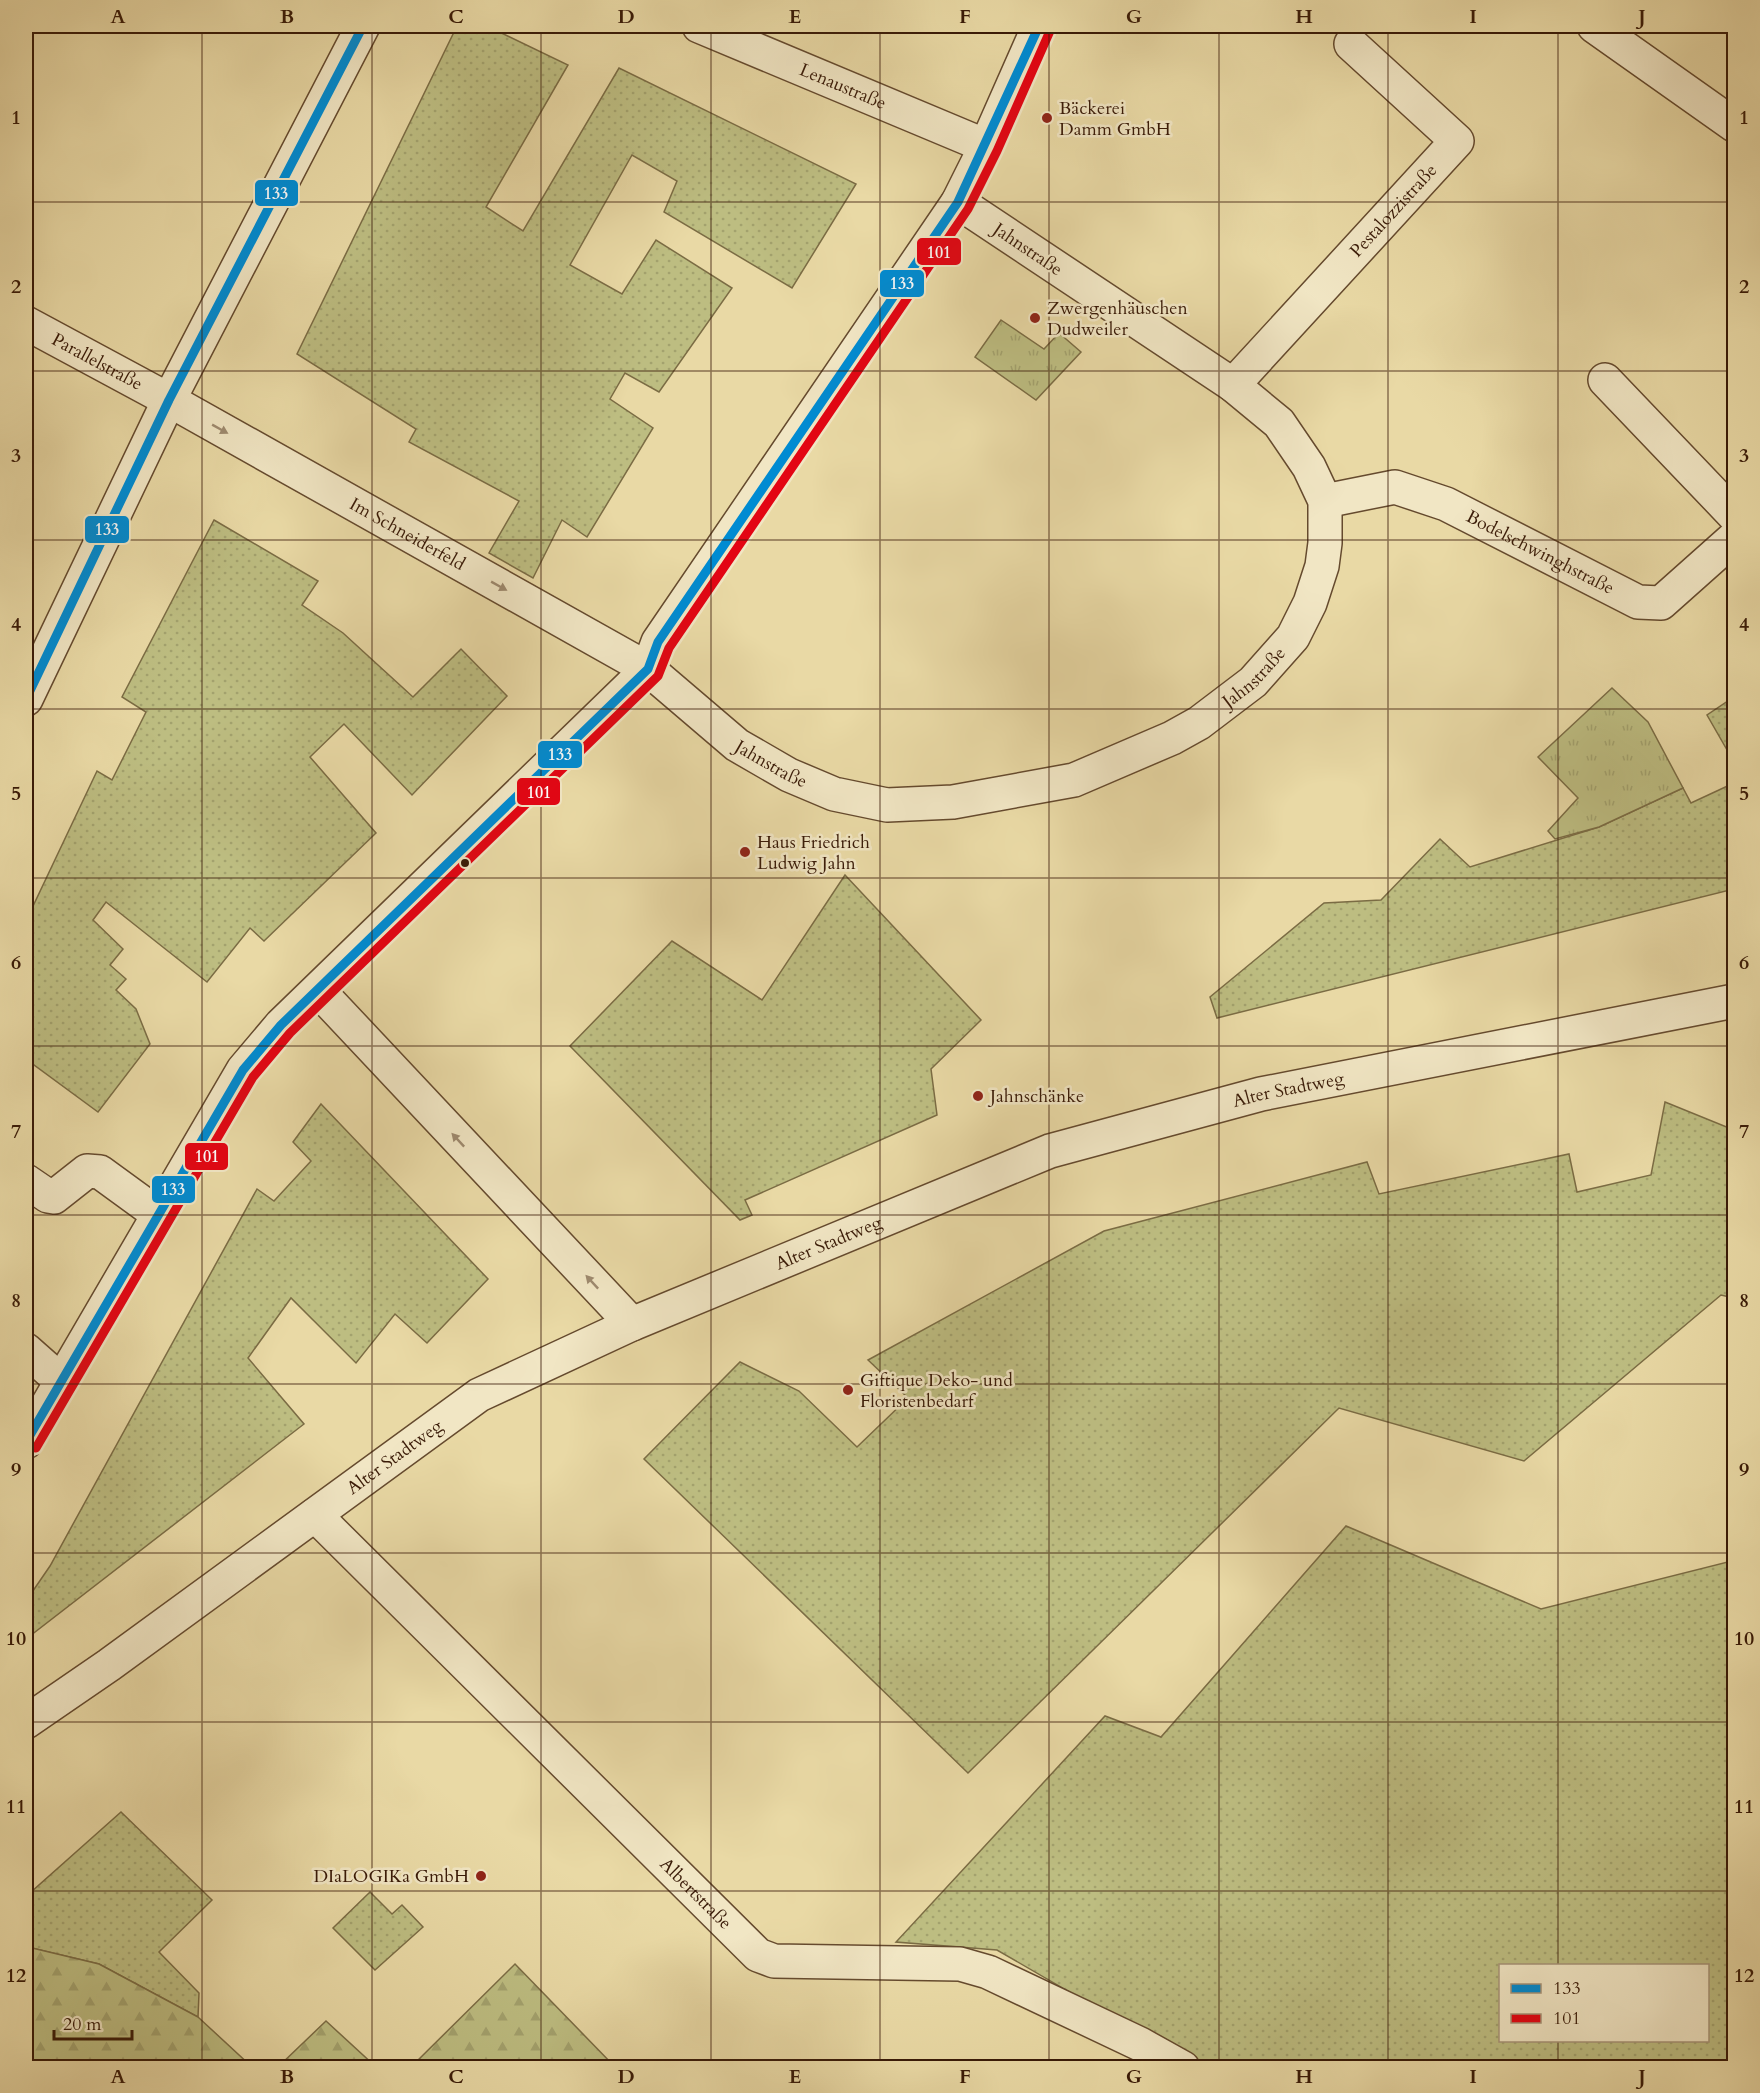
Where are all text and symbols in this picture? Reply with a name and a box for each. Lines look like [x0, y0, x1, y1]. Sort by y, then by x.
text: A [110, 3, 126, 30]
text: B [280, 3, 294, 30]
text: C [448, 3, 464, 30]
text: D [617, 3, 635, 30]
text: E [789, 3, 801, 30]
text: F [959, 3, 971, 30]
text: G [1126, 3, 1142, 30]
text: H [1295, 3, 1313, 30]
text: I [1469, 3, 1477, 30]
text: J [1635, 3, 1646, 30]
street label: Lenaustraße [795, 57, 890, 116]
place label: Bäckerei Damm GmbH [1059, 96, 1171, 142]
text: 1 [11, 104, 21, 131]
text: 1 [1739, 104, 1749, 131]
marker: Bäckerei Damm GmbH [1040, 111, 1054, 125]
street label: Pestalozzistraße [1344, 159, 1443, 263]
line badge: 133 [254, 179, 299, 207]
text: 133 [264, 183, 288, 205]
street label: Jahnstraße [986, 215, 1067, 282]
line badge: 101 [916, 237, 962, 266]
text: 101 [927, 242, 951, 264]
line badge: 133 [879, 269, 925, 298]
text: 2 [11, 273, 21, 300]
text: 133 [890, 273, 914, 295]
text: 2 [1739, 273, 1749, 300]
place label: Zwergenhäuschen Dudweiler [1047, 296, 1188, 342]
marker: Zwergenhäuschen Dudweiler [1028, 311, 1042, 325]
street label: Parallelstraße [47, 327, 147, 396]
one-way arrow [212, 423, 228, 434]
text: 3 [11, 442, 21, 469]
text: 3 [1739, 442, 1749, 469]
street label: Im Schneiderfeld [345, 492, 470, 577]
street label: Bodelschwinghstraße [1462, 504, 1618, 601]
line badge: 133 [84, 515, 130, 544]
text: 133 [95, 519, 119, 541]
one-way arrow [491, 581, 508, 591]
text: 4 [11, 611, 21, 638]
text: 4 [1739, 611, 1749, 638]
street label: Jahnstraße [1215, 642, 1291, 716]
street label: Jahnstraße [728, 733, 811, 794]
line badge: 133 [537, 740, 583, 769]
text: 133 [548, 744, 572, 766]
line badge: 101 [516, 777, 561, 806]
text: 5 [11, 780, 21, 807]
text: 5 [1739, 780, 1749, 807]
text: 101 [527, 782, 551, 804]
place label: Haus Friedrich Ludwig Jahn [757, 830, 870, 876]
marker: Haus Friedrich Ludwig Jahn [738, 845, 752, 859]
unlabelled marker [459, 857, 471, 869]
text: 6 [11, 949, 21, 976]
text: 6 [1739, 949, 1749, 976]
street label: Alter Stadtweg [1230, 1066, 1347, 1114]
place label: Jahnschänke [987, 1084, 1084, 1109]
marker: Jahnschänke [971, 1089, 985, 1103]
text: 7 [11, 1118, 21, 1145]
text: 7 [1739, 1118, 1749, 1145]
one-way arrow [452, 1133, 466, 1147]
line badge: 101 [184, 1142, 229, 1171]
text: 101 [195, 1146, 219, 1168]
line badge: 133 [151, 1175, 196, 1204]
text: 133 [161, 1179, 185, 1201]
street label: Alter Stadtweg [772, 1210, 887, 1276]
one-way arrow [586, 1275, 599, 1290]
text: 8 [11, 1287, 21, 1314]
text: 8 [1739, 1287, 1749, 1314]
place label: Giftique Deko- und Floristenbedarf [860, 1368, 1013, 1414]
marker: Giftique Deko- und Floristenbedarf [841, 1383, 855, 1397]
street label: Alter Stadtweg [342, 1413, 449, 1501]
text: 9 [11, 1456, 21, 1483]
text: 9 [1739, 1456, 1749, 1483]
text: 10 [6, 1625, 26, 1652]
text: 10 [1734, 1625, 1754, 1652]
text: 11 [6, 1793, 26, 1820]
text: 11 [1734, 1793, 1754, 1820]
street label: Albertstraße [654, 1852, 737, 1935]
place label: DIaLOGIKa GmbH [313, 1864, 469, 1889]
marker: DIaLOGIKa GmbH [474, 1869, 488, 1883]
text: 12 [6, 1962, 26, 1989]
text: 12 [1734, 1962, 1754, 1989]
legend [1499, 1964, 1709, 2042]
text: 133 [1553, 1976, 1581, 2001]
scale bar [54, 2003, 132, 2041]
text: 101 [1553, 2006, 1581, 2031]
text: 20 m [63, 2012, 102, 2037]
text: A [110, 2063, 126, 2090]
text: B [280, 2063, 294, 2090]
text: C [448, 2063, 464, 2090]
text: D [617, 2063, 635, 2090]
text: E [789, 2063, 801, 2090]
text: F [959, 2063, 971, 2090]
text: G [1126, 2063, 1142, 2090]
text: H [1295, 2063, 1313, 2090]
text: I [1469, 2063, 1477, 2090]
text: J [1635, 2063, 1646, 2090]

